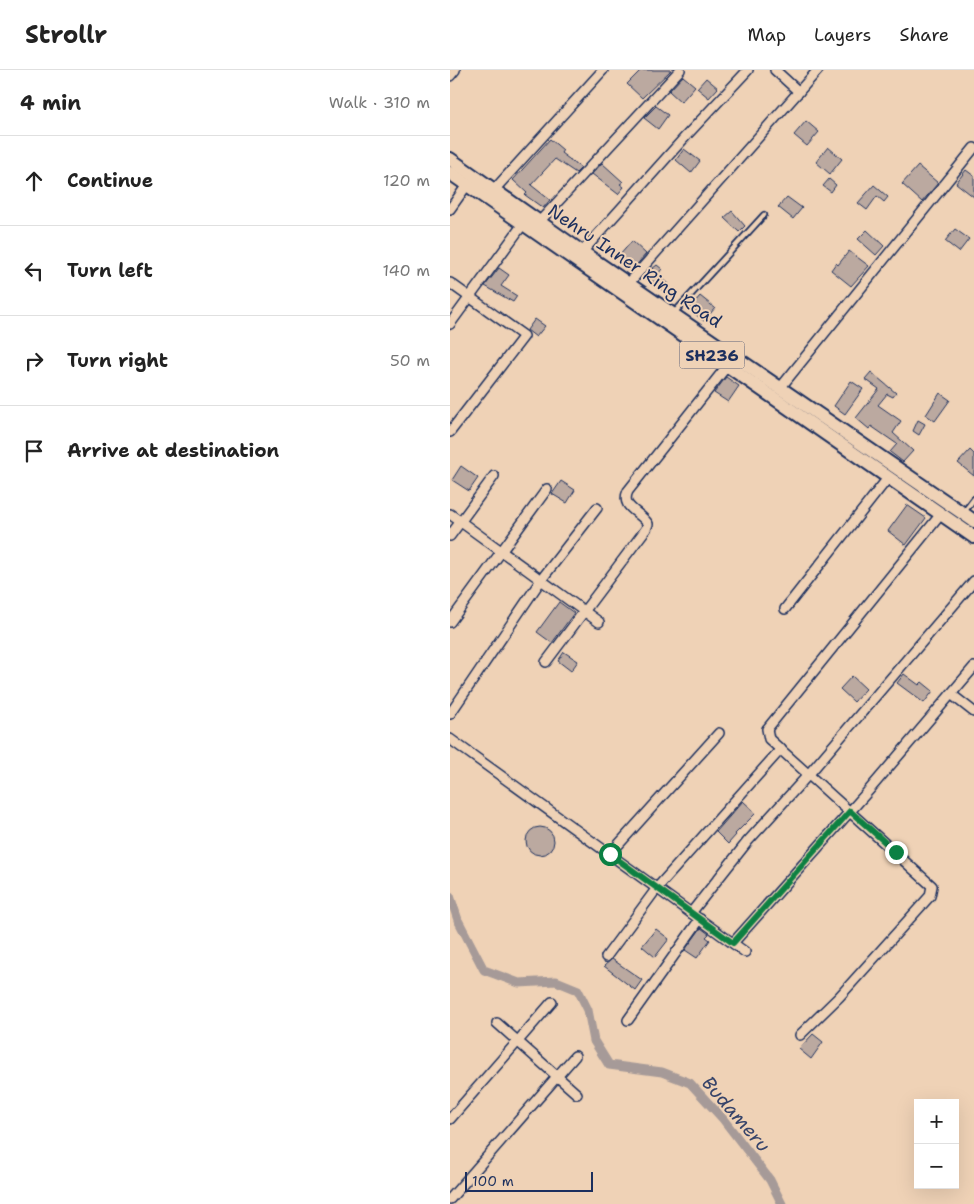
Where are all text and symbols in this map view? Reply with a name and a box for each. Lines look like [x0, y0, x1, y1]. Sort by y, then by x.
text: Strollr [25, 19, 107, 51]
text: Map [748, 23, 786, 47]
text: Layers [814, 23, 871, 47]
text: Share [899, 23, 949, 47]
text: 4 min [20, 89, 81, 117]
text: Walk · 310 m [329, 92, 430, 113]
icon: ahead [20, 167, 48, 195]
text: Continue [67, 168, 153, 193]
text: 120 m [383, 170, 430, 191]
street label: Nehru Inner Ring Road [543, 199, 727, 333]
icon: left [20, 257, 48, 285]
text: Turn left [67, 258, 153, 283]
text: 140 m [383, 260, 430, 281]
road number: SH236 [680, 342, 744, 368]
icon: right [20, 347, 48, 375]
text: Turn right [67, 348, 168, 373]
text: 50 m [390, 350, 430, 371]
icon: arrive [20, 437, 48, 465]
text: Arrive at destination [67, 438, 279, 463]
route end [885, 841, 908, 864]
route start [599, 843, 622, 866]
water label: Budameru [696, 1071, 776, 1157]
map controls [914, 1099, 959, 1189]
button: + [914, 1099, 959, 1144]
button: − [914, 1144, 959, 1189]
scale bar [465, 1169, 592, 1192]
text: 100 m [472, 1172, 514, 1190]

